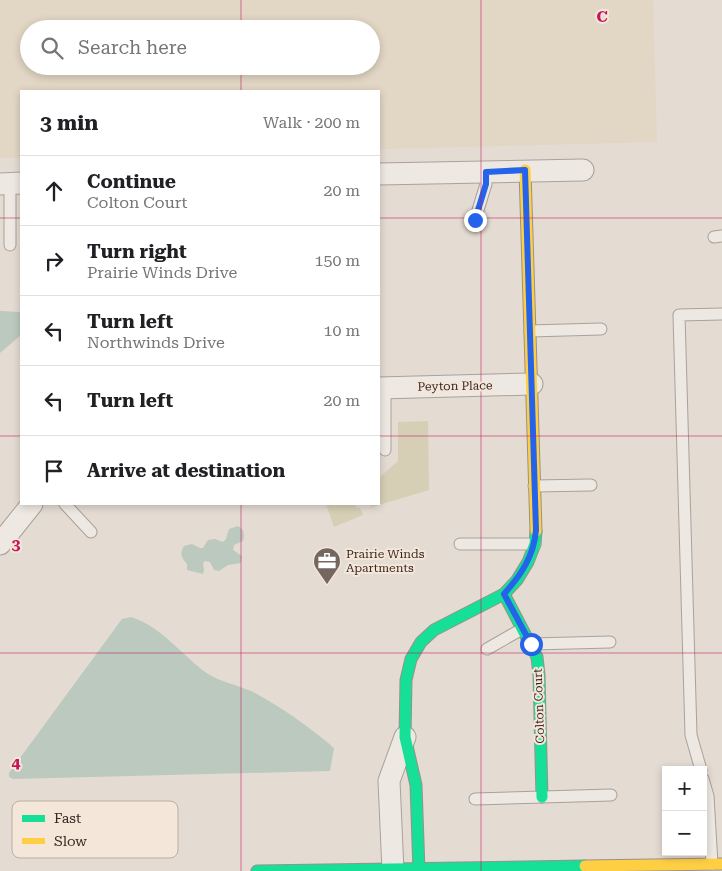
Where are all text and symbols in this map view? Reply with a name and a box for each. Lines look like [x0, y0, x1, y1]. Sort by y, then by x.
text: C [596, 7, 608, 26]
search box [20, 20, 380, 75]
icon: search [38, 34, 66, 62]
text: Search here [78, 36, 187, 59]
text: 3 min [40, 111, 98, 135]
text: Walk · 200 m [263, 113, 360, 132]
text: Continue [87, 170, 176, 193]
icon: ahead [40, 177, 68, 205]
text: 20 m [323, 181, 360, 200]
text: Colton Court [87, 193, 187, 212]
route end [464, 209, 487, 232]
text: Turn right [87, 240, 187, 263]
icon: right [40, 247, 68, 275]
text: 150 m [314, 251, 360, 270]
text: Prairie Winds Drive [87, 263, 237, 282]
text: Turn left [87, 310, 173, 333]
icon: left [40, 317, 68, 345]
text: 10 m [323, 321, 360, 340]
text: Northwinds Drive [87, 333, 225, 352]
street label: Peyton Place [417, 378, 493, 394]
icon: left [40, 387, 68, 415]
text: Turn left [87, 389, 173, 412]
text: 20 m [323, 391, 360, 410]
icon: arrive [40, 457, 68, 485]
text: Arrive at destination [87, 459, 285, 482]
text: 3 [12, 535, 21, 554]
office icon: Prairie Winds Apartments [312, 546, 342, 585]
place label: Prairie Winds Apartments [346, 547, 425, 575]
route start [520, 633, 543, 656]
street label: Colton Court [531, 668, 547, 744]
text: 4 [12, 753, 21, 772]
map controls [662, 766, 707, 856]
button: + [662, 766, 707, 811]
legend [12, 801, 178, 858]
text: Fast [54, 810, 81, 826]
button: − [662, 811, 707, 856]
text: Slow [54, 833, 87, 849]

